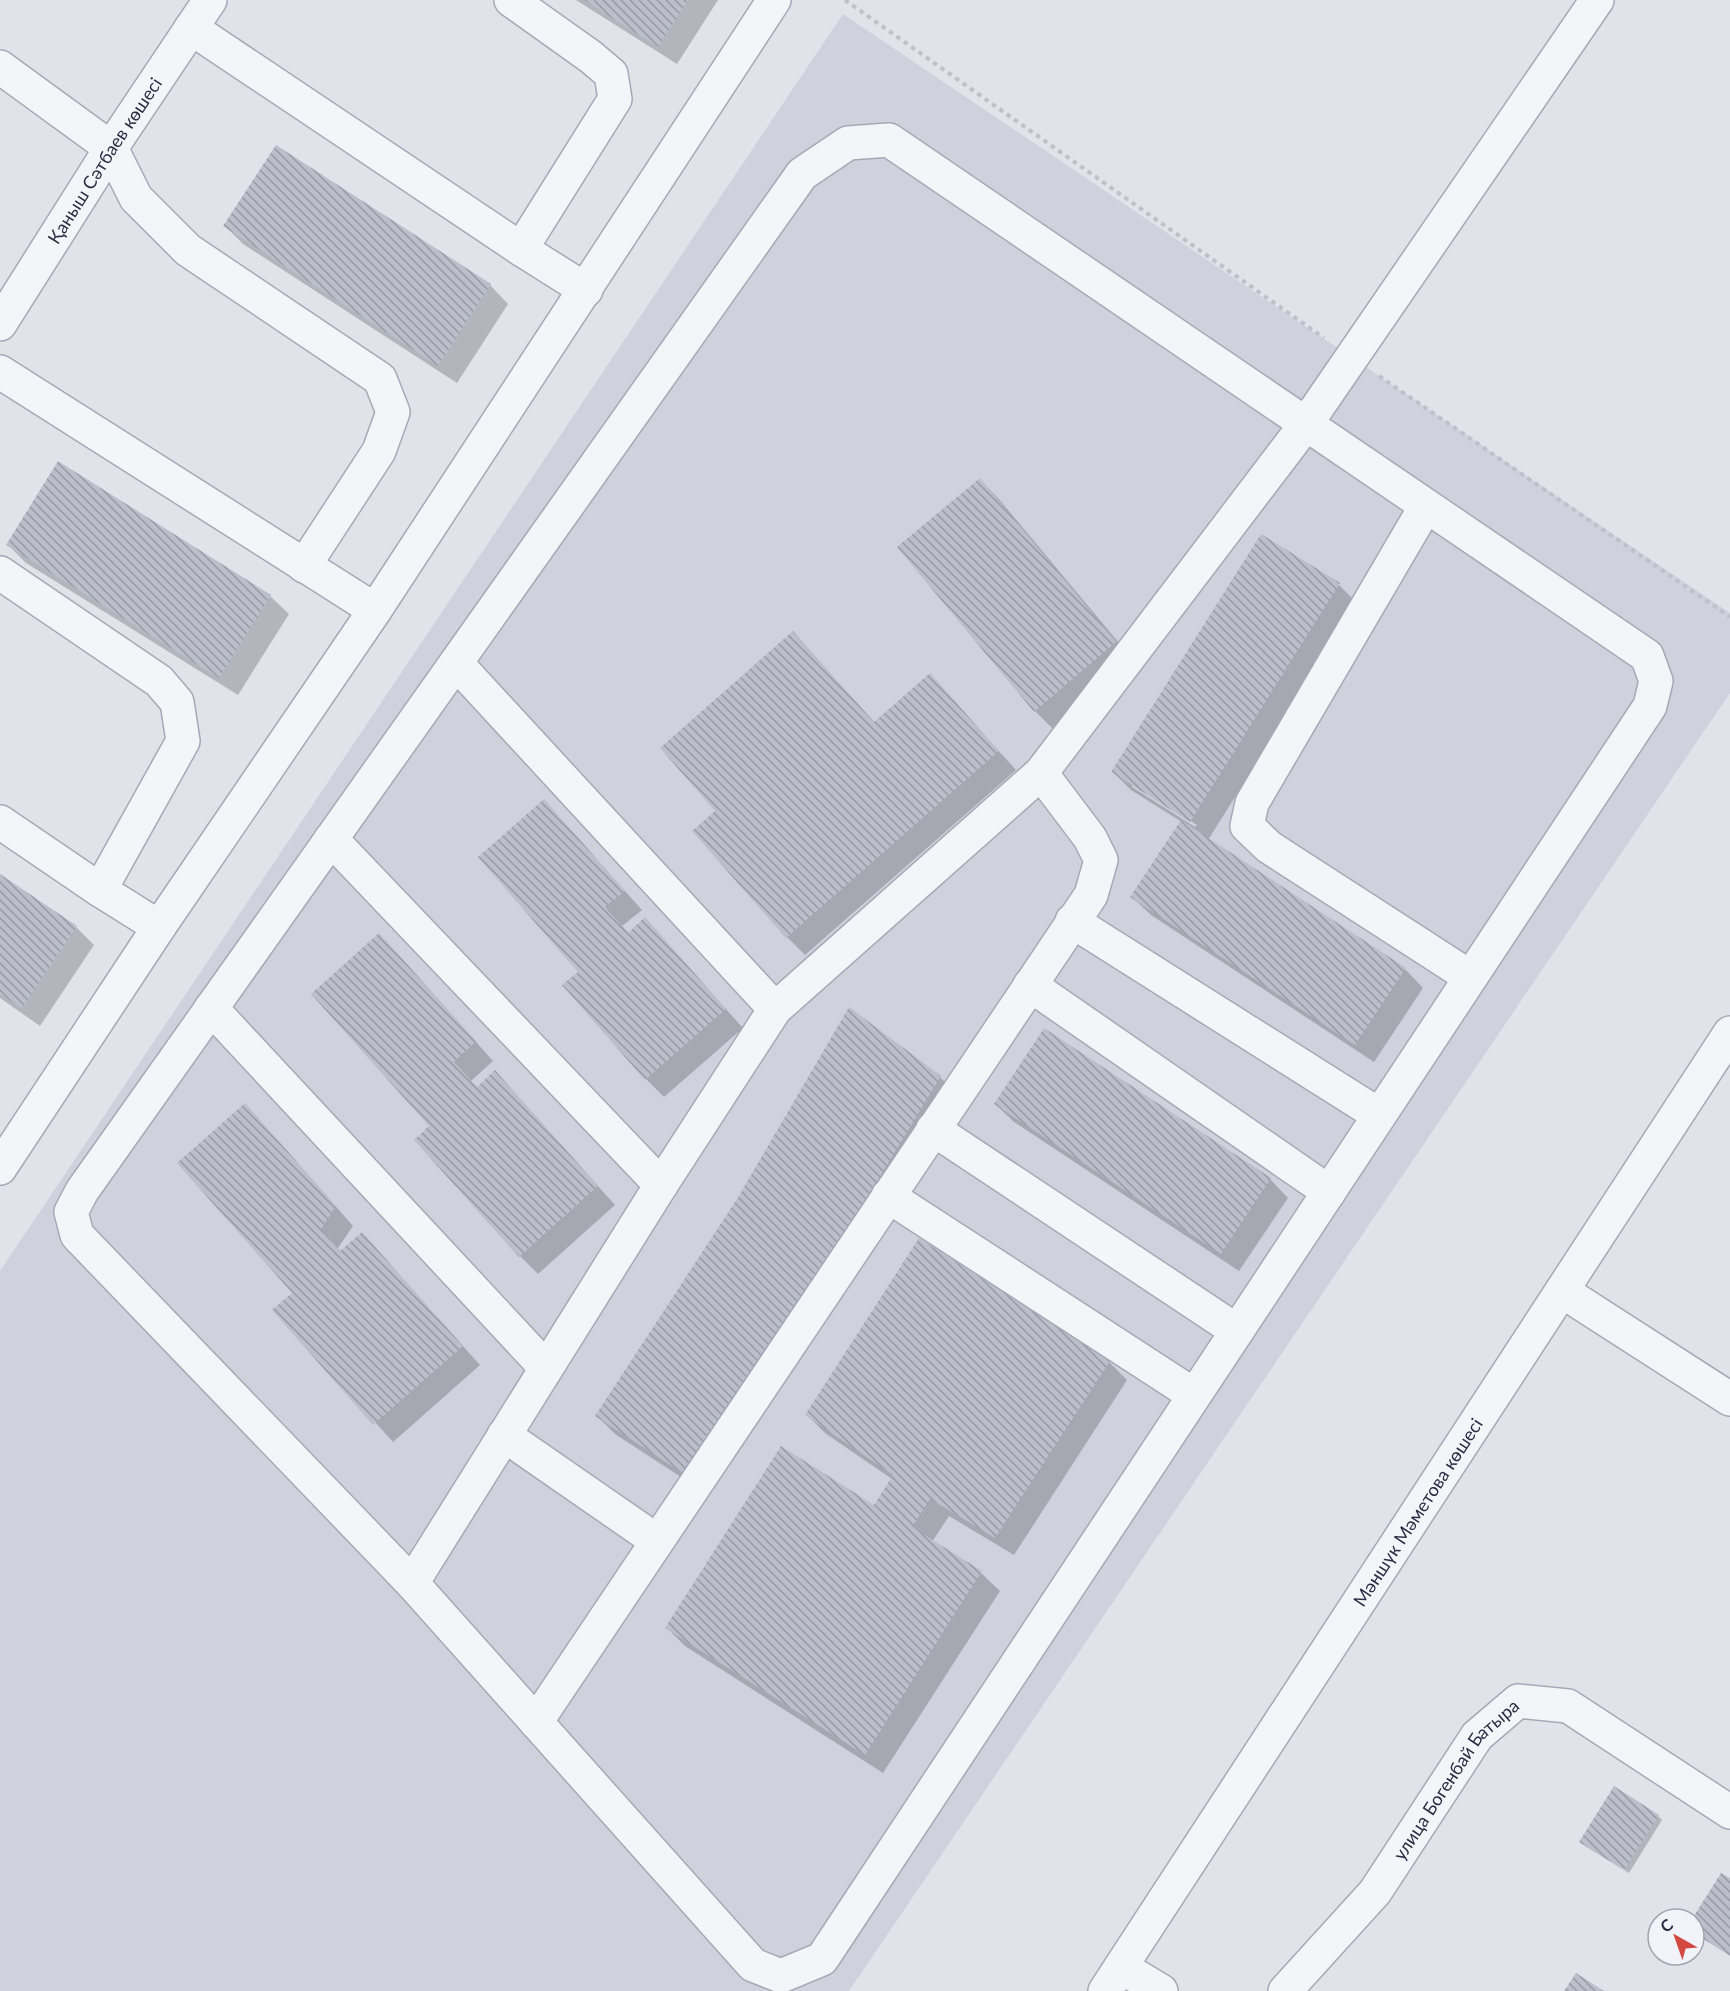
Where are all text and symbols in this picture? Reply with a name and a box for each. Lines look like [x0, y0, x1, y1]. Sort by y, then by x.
street label: Қаныш Сәтбаев көшесі [43, 73, 166, 248]
street label: Мәншүк Мәметова көшесі [1348, 1414, 1487, 1610]
street label: улица Богенбай Батыра [1388, 1694, 1523, 1864]
north arrow [1646, 1907, 1706, 1967]
text: С [1656, 1914, 1677, 1936]

